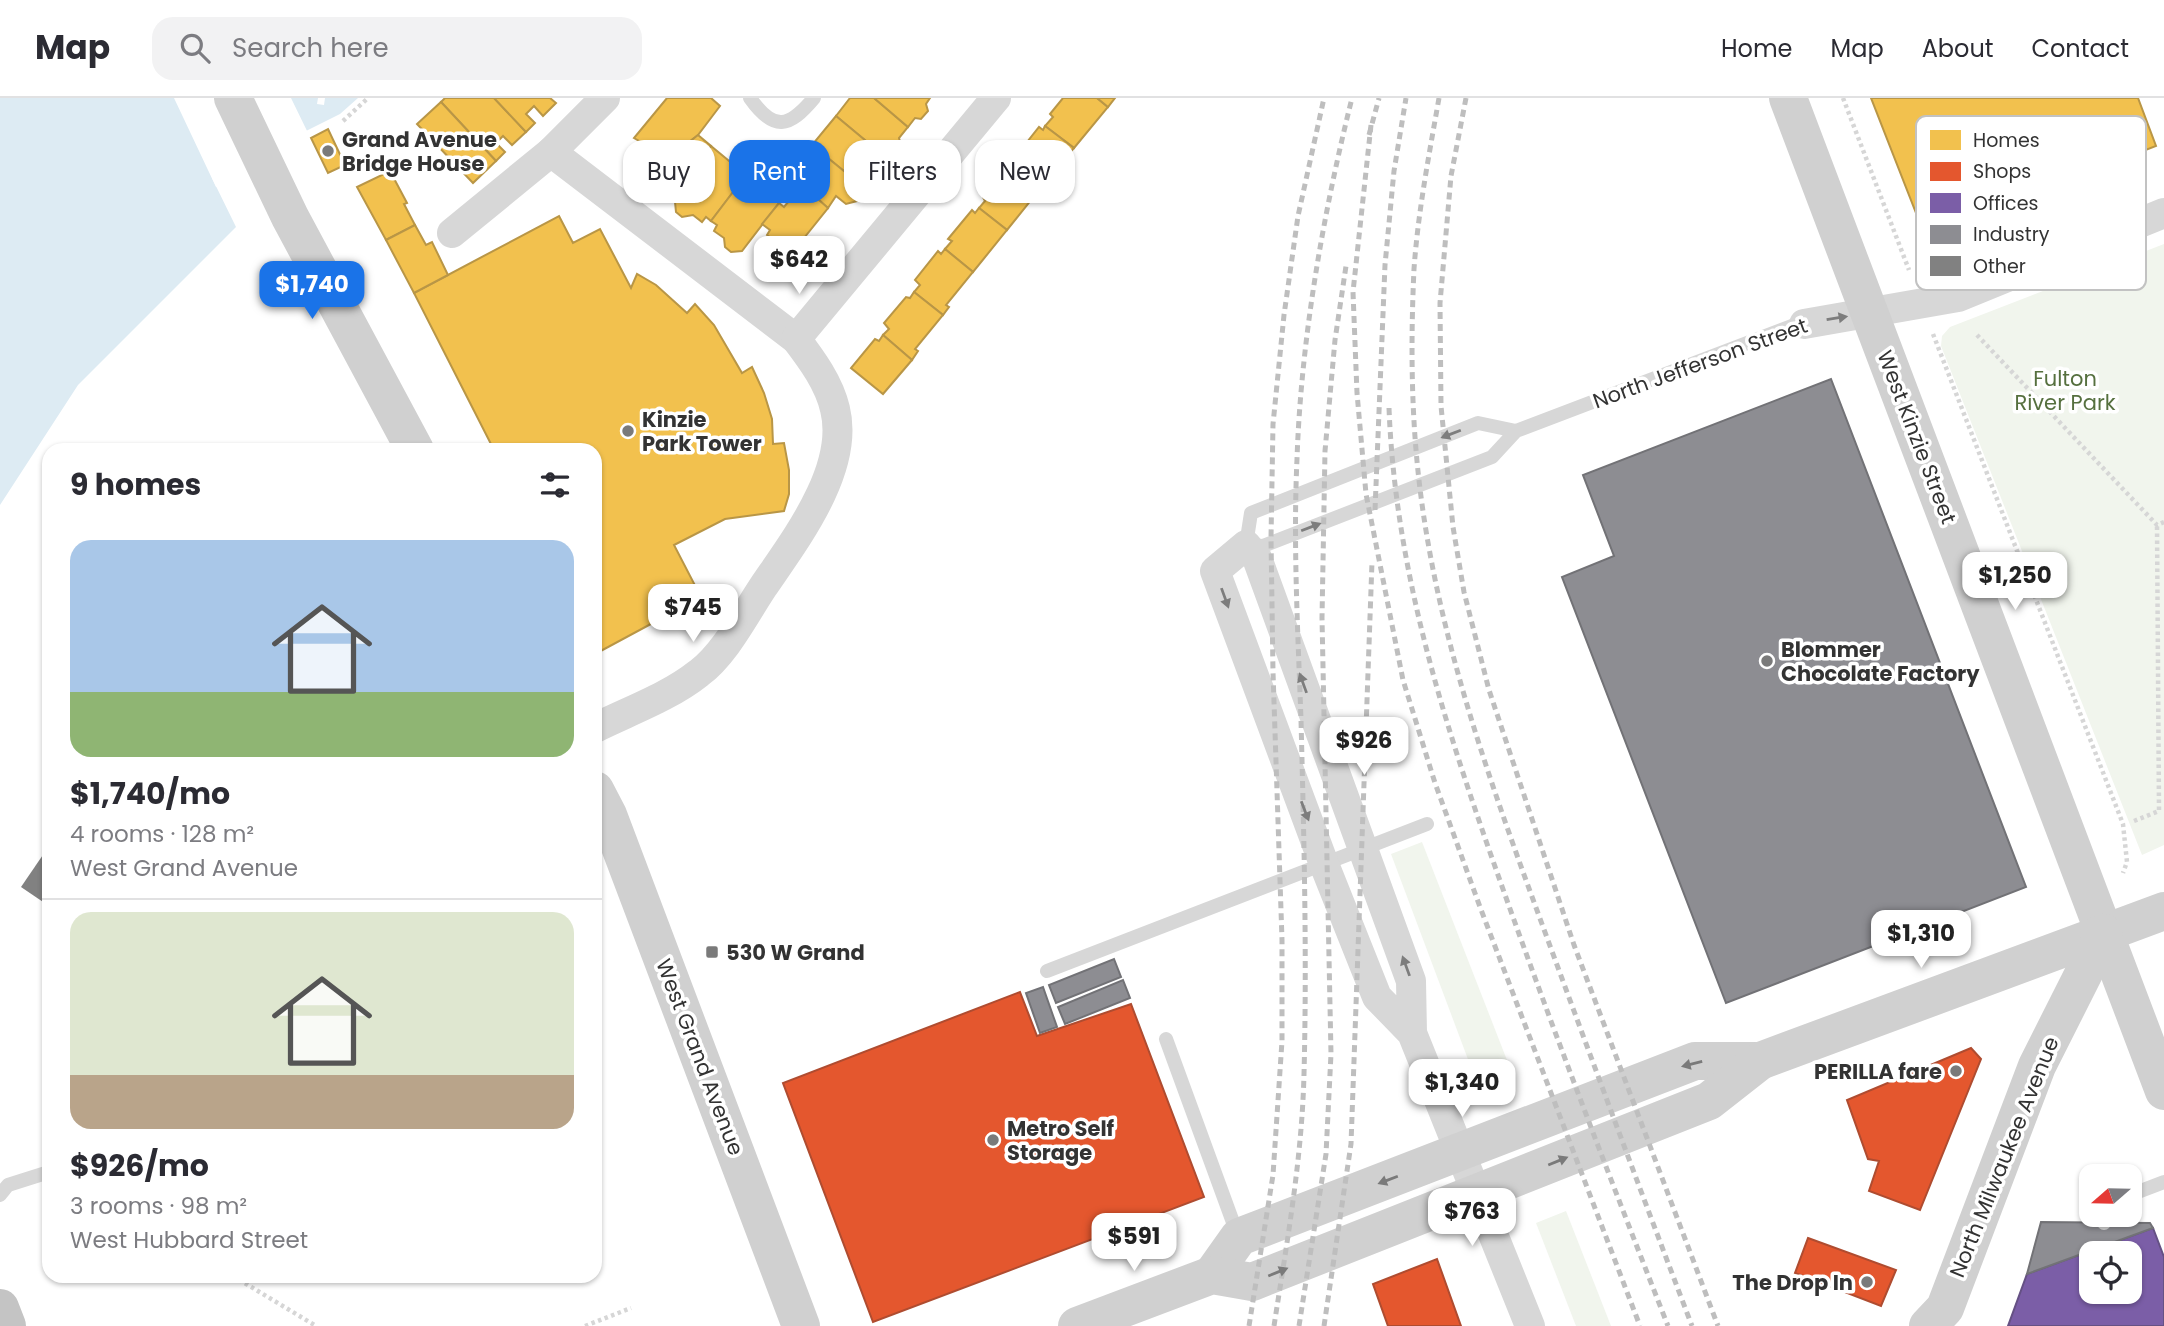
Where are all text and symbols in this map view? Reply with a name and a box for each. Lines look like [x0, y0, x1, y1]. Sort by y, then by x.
search box [152, 17, 642, 80]
text: Map [35, 24, 110, 71]
icon: search [176, 29, 214, 67]
text: Search here [232, 30, 389, 66]
text: Home [1721, 32, 1793, 65]
text: Map [1831, 32, 1884, 65]
text: About [1922, 32, 1993, 65]
text: Contact [2031, 32, 2129, 65]
legend [1916, 116, 2146, 290]
place label: Grand Avenue Bridge House [342, 125, 497, 178]
text: Homes [1973, 127, 2040, 154]
chip: Buy [623, 140, 715, 203]
chip: Rent [729, 140, 830, 203]
chip: Filters [844, 140, 961, 203]
chip: New [975, 140, 1075, 203]
marker: Grand Avenue Bridge House [320, 143, 336, 159]
text: Shops [1973, 158, 2031, 185]
text: Offices [1973, 190, 2038, 217]
text: Industry [1973, 221, 2050, 248]
pin: $642 [758, 236, 840, 296]
text: $642 [770, 243, 828, 275]
text: Other [1973, 253, 2026, 280]
pin: $1,740 [255, 262, 369, 321]
text: $1,740 [275, 268, 349, 300]
street label: North Jefferson Street [1589, 311, 1811, 415]
one-way arrow [1826, 312, 1848, 323]
street label: West Kinzie Street [1871, 346, 1963, 528]
park label: Fulton River Park [2014, 364, 2116, 417]
place label: Kinzie Park Tower [642, 405, 762, 458]
marker: Kinzie Park Tower [620, 423, 636, 439]
one-way arrow [1440, 429, 1461, 440]
text: 9 homes [70, 463, 201, 506]
icon: filters [536, 466, 574, 504]
one-way arrow [1300, 522, 1321, 533]
pin: $1,250 [1958, 552, 2072, 612]
text: $1,250 [1978, 559, 2052, 591]
pin: $745 [652, 584, 734, 644]
icon: home [259, 586, 385, 712]
one-way arrow [1220, 587, 1231, 608]
text: $745 [664, 591, 722, 623]
place label: Blommer Chocolate Factory [1781, 635, 1980, 688]
marker: Blommer Chocolate Factory [1759, 653, 1775, 669]
one-way arrow [1297, 673, 1308, 694]
pin: $926 [1323, 718, 1405, 777]
text: $926 [1335, 724, 1393, 756]
text: $1,740/mo [70, 772, 230, 815]
one-way arrow [1299, 800, 1310, 821]
text: 4 rooms · 128 m² [70, 818, 254, 850]
text: West Grand Avenue [70, 852, 298, 884]
pin: $1,310 [1864, 910, 1978, 970]
text: $1,310 [1887, 917, 1955, 949]
place label: 530 W Grand [726, 938, 865, 967]
marker: 530 W Grand [704, 944, 720, 960]
street label: West Grand Avenue [649, 955, 751, 1159]
one-way arrow [1400, 955, 1411, 976]
icon: home [259, 958, 385, 1084]
street label: North Milwaukee Avenue [1942, 1032, 2066, 1282]
place label: PERILLA fare [1814, 1057, 1942, 1086]
one-way arrow [1681, 1059, 1703, 1070]
pin: $1,340 [1405, 1060, 1519, 1119]
marker: PERILLA fare [1948, 1063, 1964, 1079]
text: $1,340 [1425, 1066, 1499, 1098]
place label: Metro Self Storage [1007, 1114, 1115, 1167]
marker: Metro Self Storage [985, 1132, 1001, 1148]
text: $926/mo [70, 1144, 209, 1187]
one-way arrow [1548, 1156, 1569, 1167]
north arrow [2079, 1164, 2142, 1227]
map controls [2079, 1164, 2142, 1304]
one-way arrow [1377, 1174, 1398, 1185]
pin: $763 [1431, 1188, 1513, 1248]
text: 3 rooms · 98 m² [70, 1190, 247, 1222]
text: $763 [1444, 1195, 1500, 1227]
pin: $591 [1093, 1214, 1175, 1273]
text: $591 [1108, 1220, 1160, 1252]
text: West Hubbard Street [70, 1224, 308, 1256]
button: locate [2079, 1241, 2142, 1304]
one-way arrow [1267, 1266, 1288, 1277]
place label: The Drop In [1732, 1268, 1853, 1297]
marker: The Drop In [1859, 1274, 1875, 1290]

